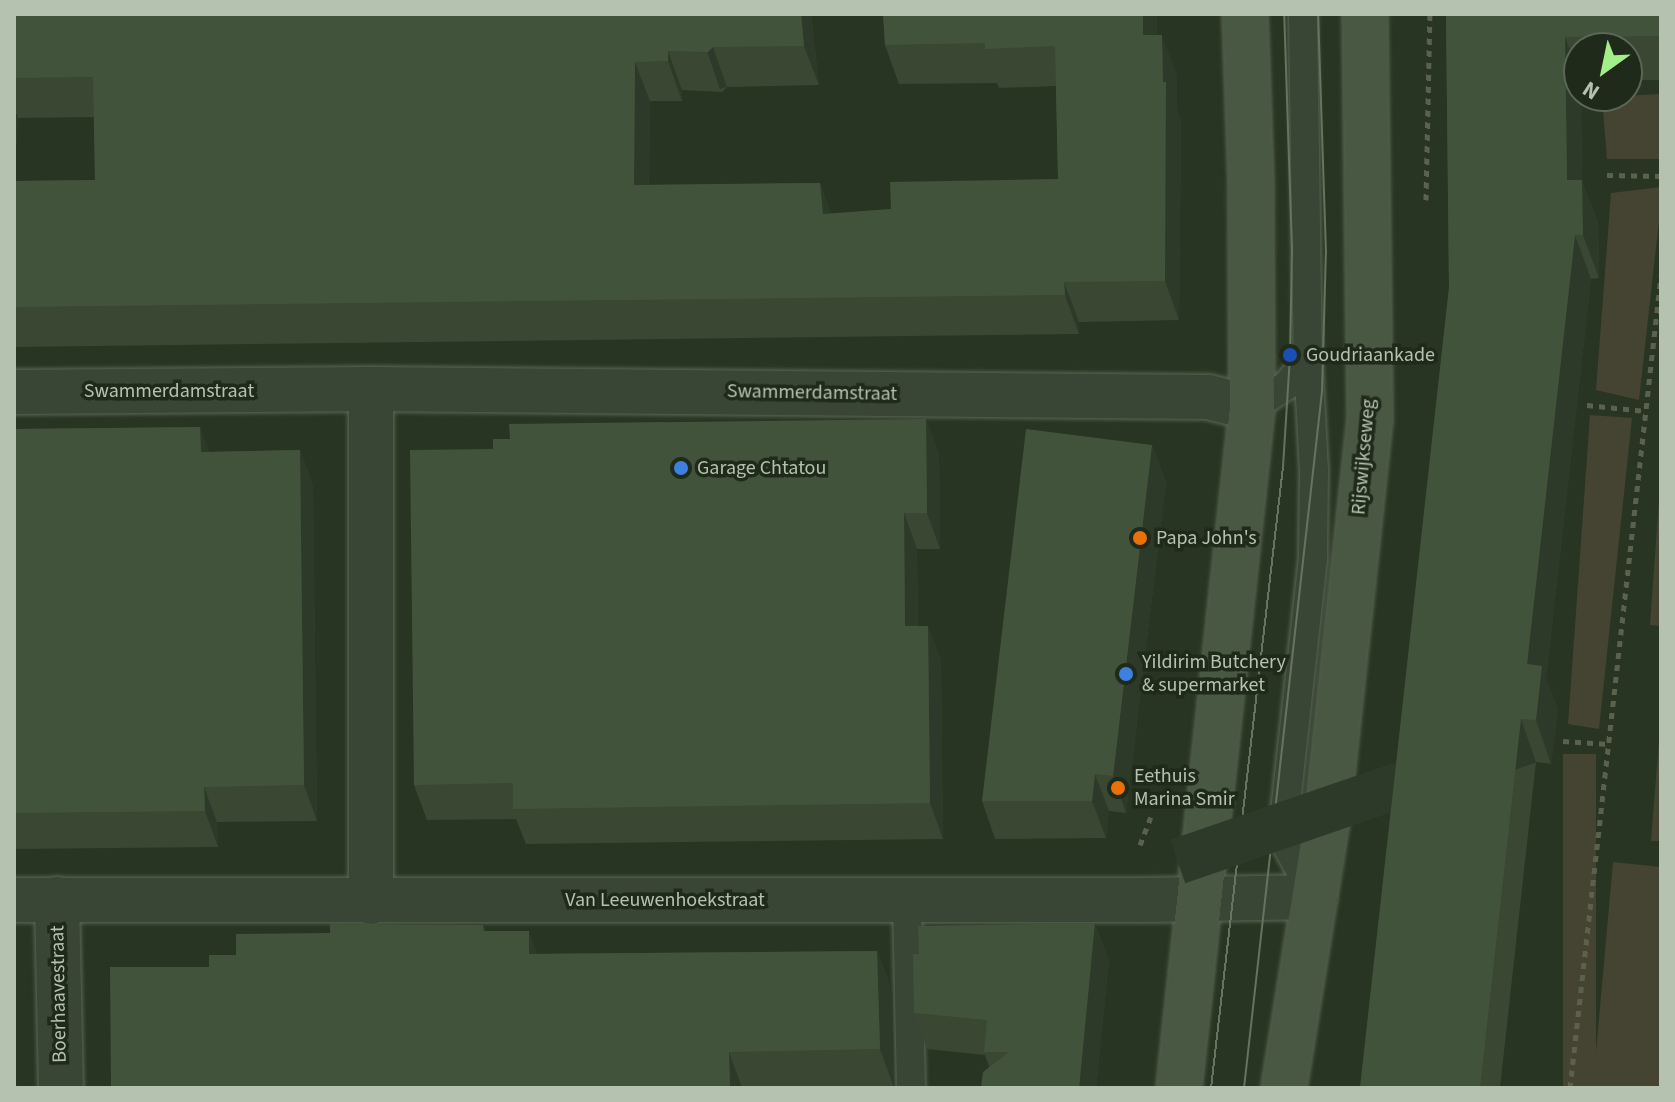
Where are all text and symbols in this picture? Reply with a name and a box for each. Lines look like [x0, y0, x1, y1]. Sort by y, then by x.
north arrow [1563, 32, 1643, 112]
text: N [1576, 73, 1606, 108]
place label: Goudriaankade [1306, 343, 1435, 367]
marker: Goudriaankade [1281, 346, 1299, 364]
street label: Swammerdamstraat [84, 379, 254, 403]
street label: Swammerdamstraat [727, 380, 897, 406]
street label: Rijswijkseweg [1347, 398, 1381, 516]
place label: Garage Chtatou [697, 456, 826, 480]
marker: Garage Chtatou [672, 459, 690, 477]
place label: Papa John's [1156, 526, 1257, 550]
marker: Papa John's [1131, 529, 1149, 547]
place label: Yildirim Butchery & supermarket [1142, 650, 1286, 697]
marker: Yildirim Butchery & supermarket [1117, 665, 1135, 683]
place label: Eethuis Marina Smir [1134, 764, 1235, 811]
marker: Eethuis Marina Smir [1109, 779, 1127, 797]
street label: Van Leeuwenhoekstraat [565, 888, 765, 912]
street label: Boerhaavestraat [46, 925, 72, 1063]

